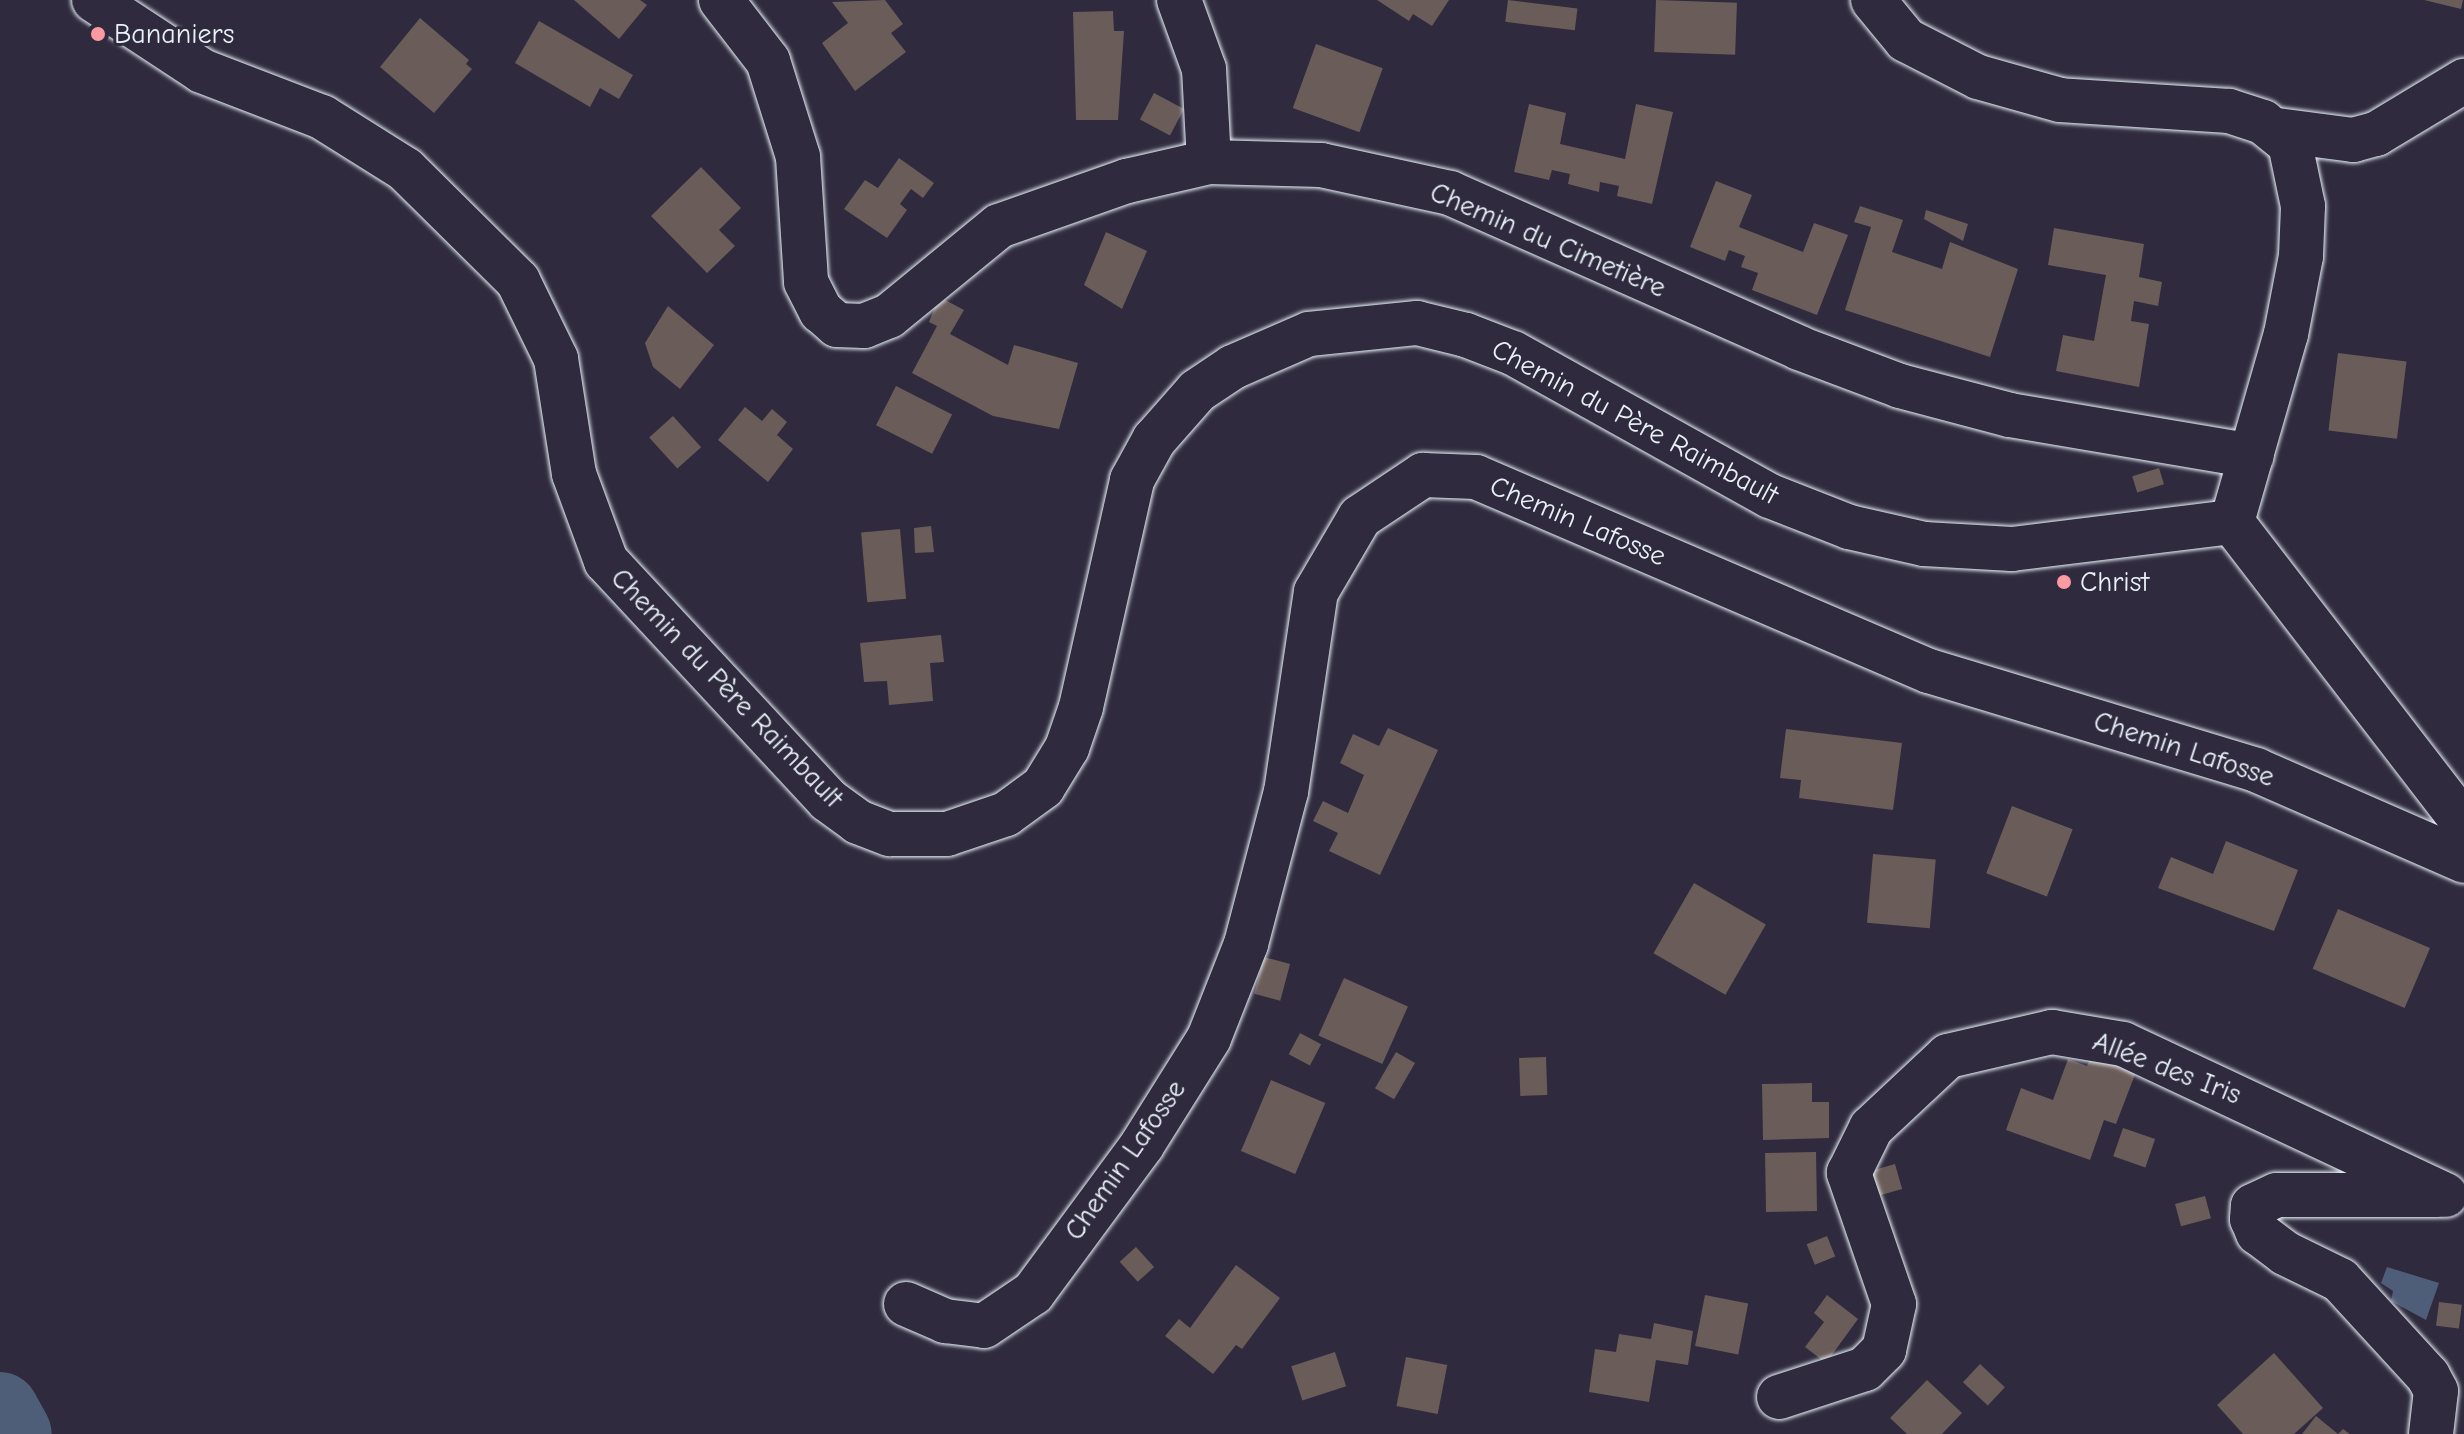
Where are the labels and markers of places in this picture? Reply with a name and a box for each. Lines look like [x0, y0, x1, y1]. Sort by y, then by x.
place label: Bananiers [114, 17, 234, 51]
marker: Bananiers [89, 25, 107, 43]
place label: Christ [2080, 565, 2149, 599]
marker: Christ [2055, 573, 2073, 591]

